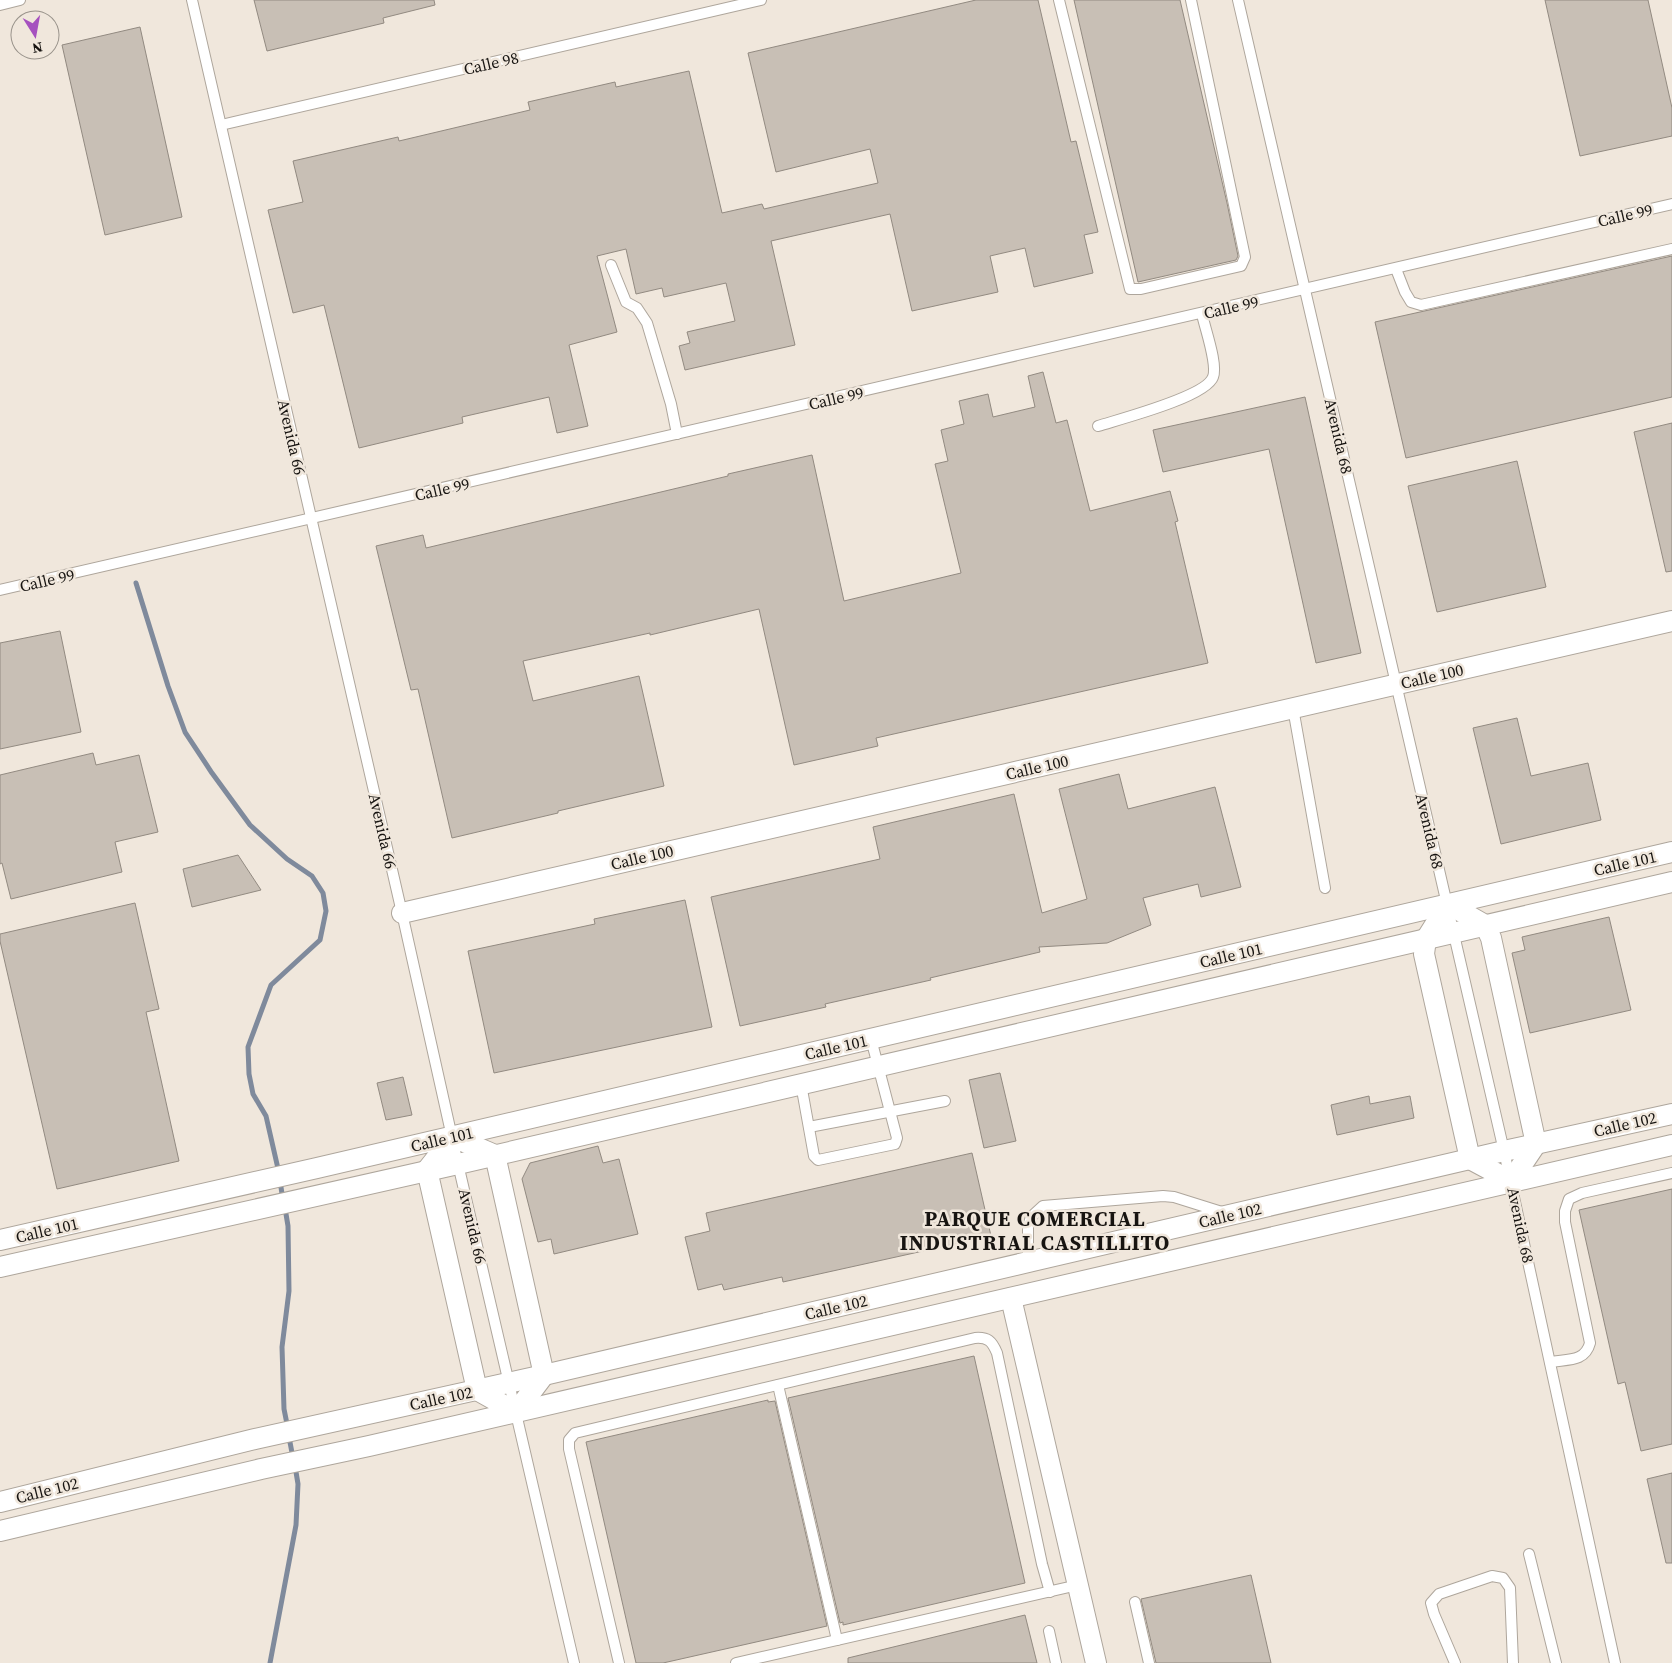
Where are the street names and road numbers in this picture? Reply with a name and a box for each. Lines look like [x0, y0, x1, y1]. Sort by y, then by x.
street label: Calle 98 [461, 46, 521, 80]
street label: Calle 99 [1595, 198, 1655, 232]
street label: Calle 99 [1201, 290, 1261, 324]
street label: Calle 99 [806, 381, 866, 415]
street label: Avenida 68 [1320, 396, 1358, 476]
street label: Avenida 66 [273, 397, 311, 477]
street label: Calle 99 [412, 472, 472, 506]
street label: Calle 99 [17, 563, 77, 597]
street label: Calle 100 [1399, 658, 1465, 694]
street label: Calle 100 [1004, 749, 1070, 785]
street label: Avenida 66 [364, 791, 402, 871]
street label: Avenida 68 [1411, 791, 1449, 871]
street label: Calle 100 [609, 839, 675, 875]
street label: Calle 101 [1592, 845, 1658, 881]
street label: Calle 101 [1198, 937, 1264, 973]
street label: Calle 101 [803, 1029, 869, 1065]
street label: Calle 102 [1592, 1106, 1658, 1142]
street label: Calle 101 [409, 1121, 475, 1157]
street label: Avenida 68 [1502, 1185, 1540, 1265]
street label: Avenida 66 [454, 1186, 492, 1266]
street label: Calle 102 [1197, 1197, 1263, 1233]
street label: Calle 101 [14, 1212, 80, 1248]
street label: Calle 102 [803, 1289, 869, 1325]
street label: Calle 102 [408, 1381, 474, 1415]
street label: Calle 102 [13, 1472, 81, 1508]

